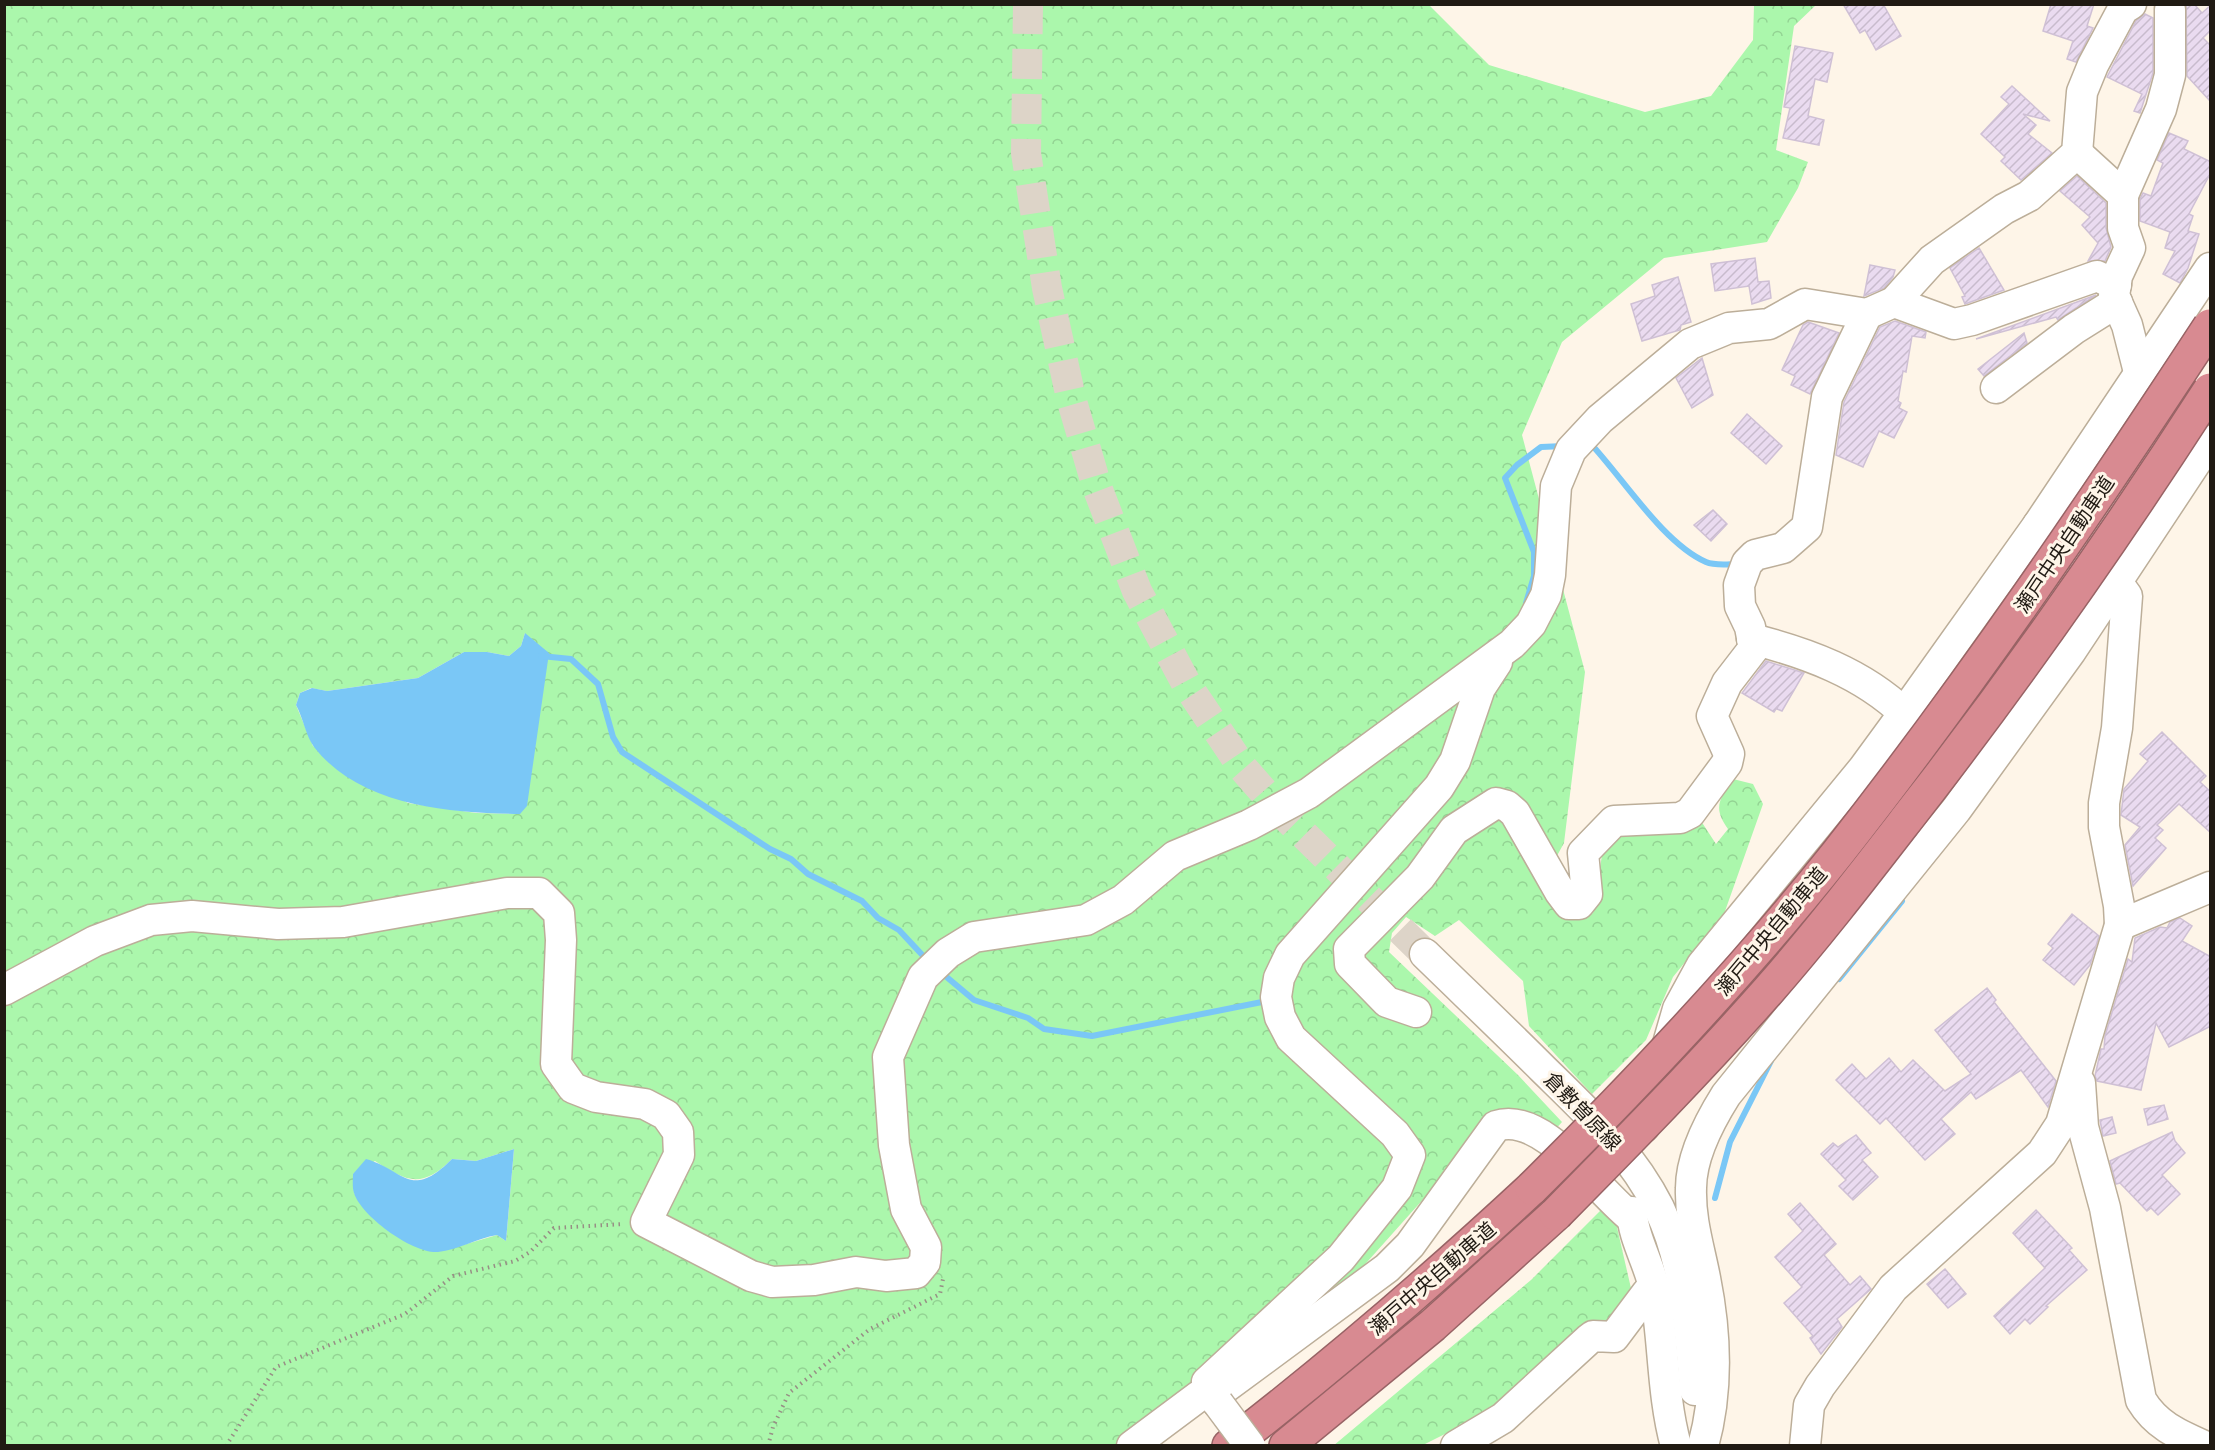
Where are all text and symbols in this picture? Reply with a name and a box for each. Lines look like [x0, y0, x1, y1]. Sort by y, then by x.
street label: 瀬戸中央自動車道 [2010, 471, 2118, 617]
street label: 瀬戸中央自動車道 [1711, 862, 1831, 1000]
street label: 倉敷曽原線 [1540, 1067, 1626, 1155]
street label: 瀬戸中央自動車道 [1364, 1217, 1500, 1339]

